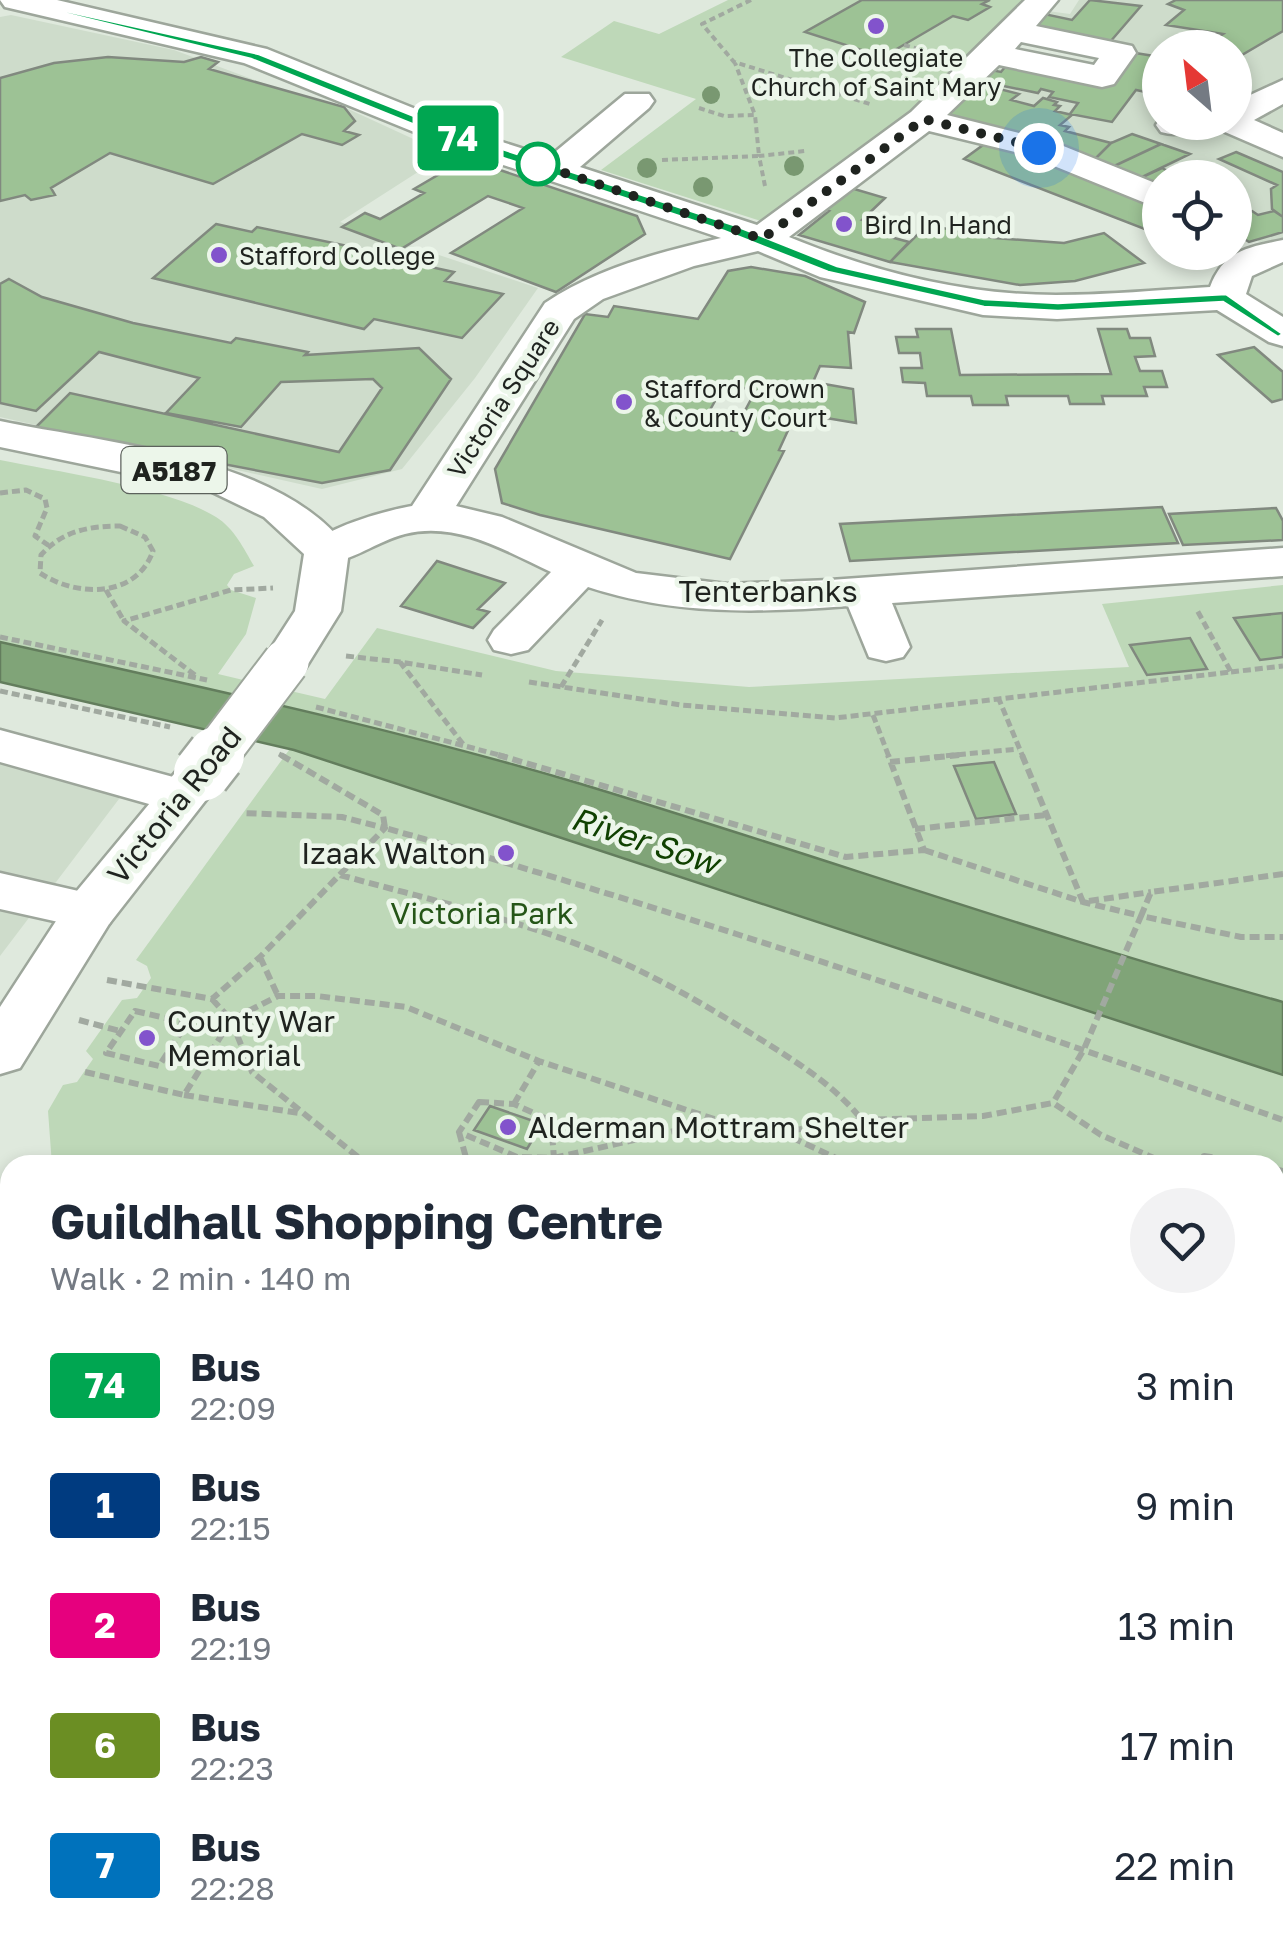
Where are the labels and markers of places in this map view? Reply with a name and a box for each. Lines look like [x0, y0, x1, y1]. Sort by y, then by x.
marker: The Collegiate Church of Saint Mary [865, 15, 887, 37]
place label: The Collegiate Church of Saint Mary [751, 42, 1001, 102]
unlabelled marker [517, 143, 559, 185]
place label: Bird In Hand [864, 209, 1012, 240]
marker: Bird In Hand [833, 213, 855, 235]
place label: Stafford College [239, 240, 435, 271]
marker: Stafford College [208, 244, 230, 266]
place label: Stafford Crown & County Court [644, 373, 827, 433]
marker: Stafford Crown & County Court [613, 391, 635, 413]
place label: Izaak Walton [301, 835, 486, 871]
marker: Izaak Walton [495, 842, 517, 864]
place label: County War Memorial [167, 1003, 335, 1073]
marker: County War Memorial [136, 1027, 158, 1049]
place label: Alderman Mottram Shelter [528, 1109, 909, 1145]
marker: Alderman Mottram Shelter [497, 1116, 519, 1138]

